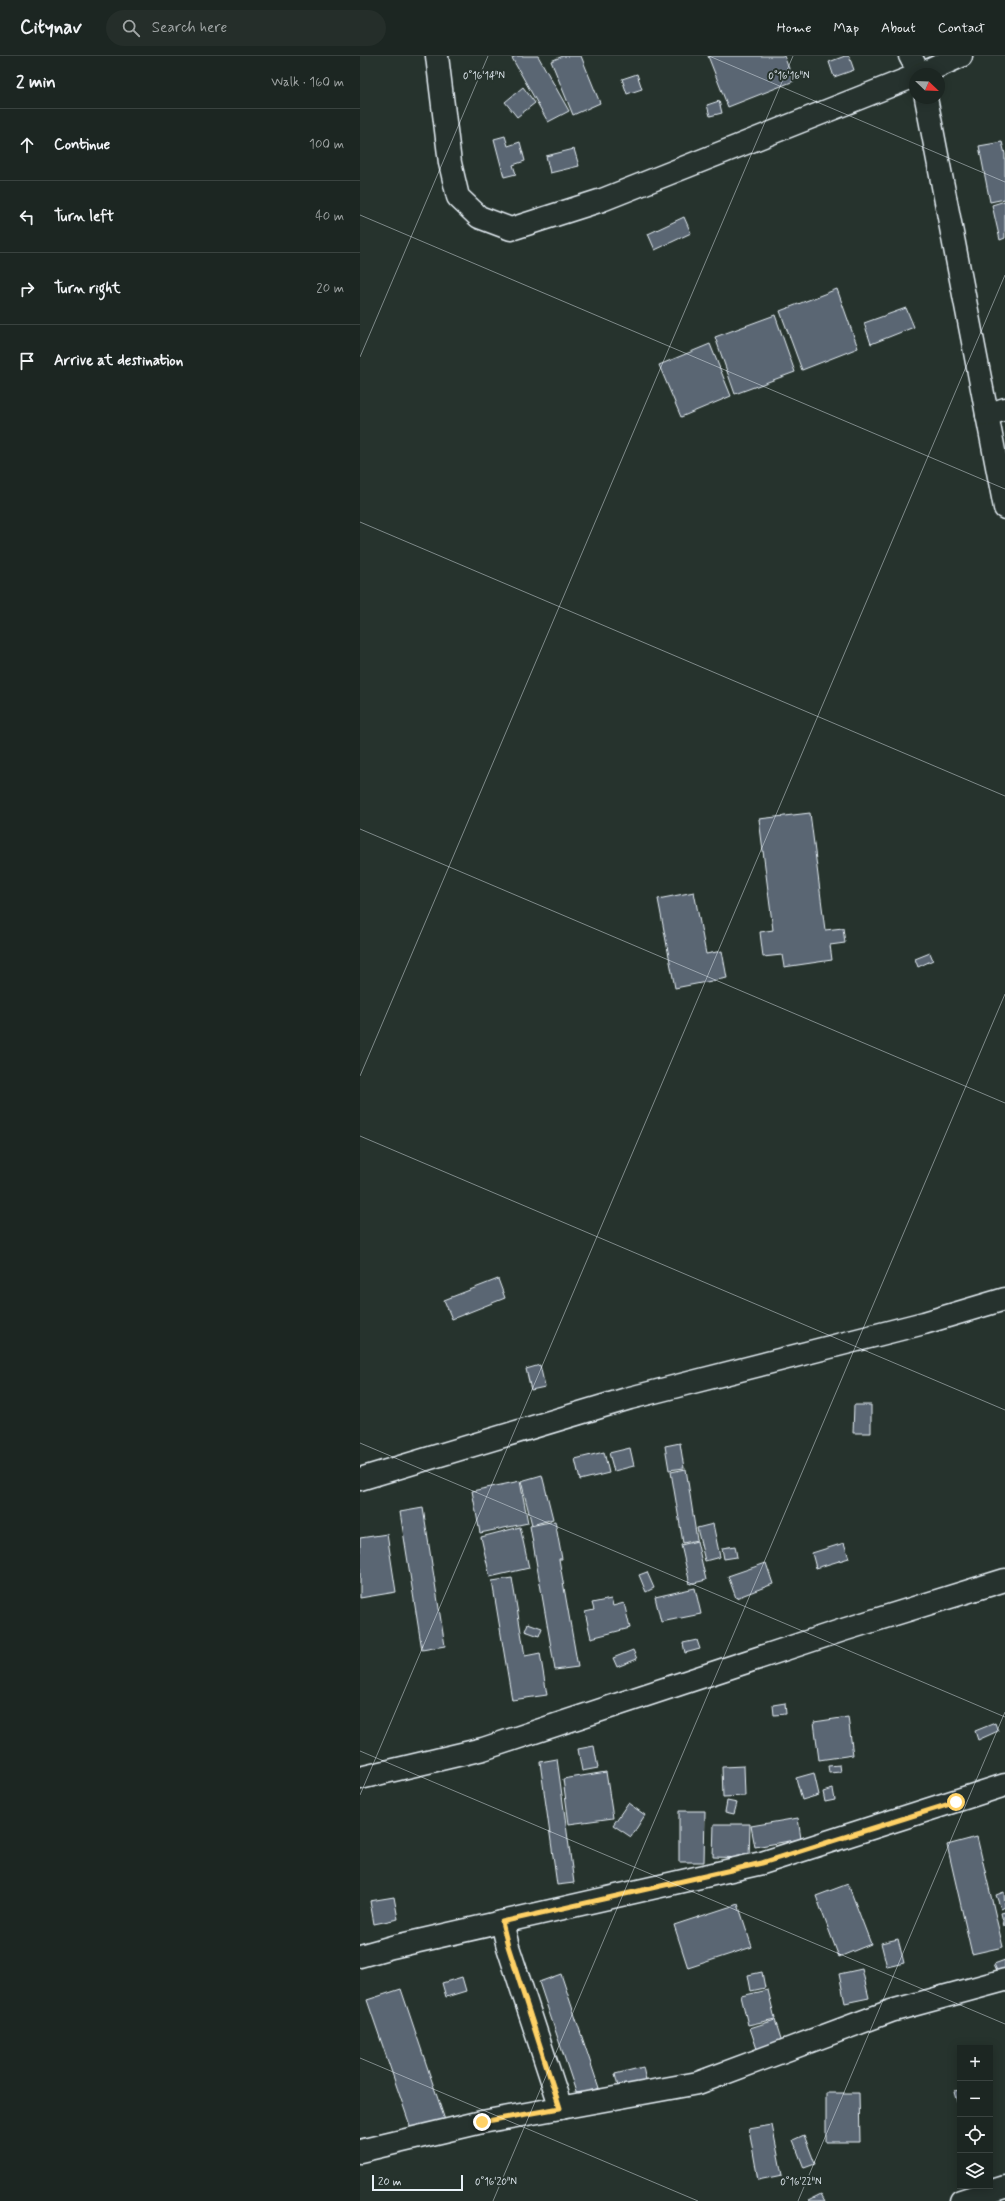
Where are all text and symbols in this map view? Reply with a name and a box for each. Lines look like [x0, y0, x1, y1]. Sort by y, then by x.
search box [106, 10, 386, 46]
text: Citynav [20, 15, 82, 40]
icon: search [120, 17, 142, 39]
text: Search here [152, 18, 227, 38]
text: Home [777, 19, 811, 37]
text: Map [833, 19, 859, 37]
text: About [881, 19, 916, 37]
text: Contact [938, 19, 985, 37]
north arrow [909, 68, 945, 104]
text: 0°16'14"N [463, 69, 505, 83]
text: 0°16'16"N [768, 69, 810, 83]
text: 2 min [16, 71, 56, 93]
text: Walk · 160 m [271, 74, 344, 91]
icon: ahead [16, 134, 38, 156]
text: Continue [54, 135, 110, 155]
text: 100 m [309, 136, 344, 153]
icon: left [16, 206, 38, 228]
text: Turn left [54, 207, 114, 227]
text: 40 m [315, 208, 344, 225]
icon: right [16, 278, 38, 300]
text: Turn right [54, 279, 121, 299]
text: 20 m [316, 280, 344, 297]
icon: arrive [16, 350, 38, 372]
text: Arrive at destination [54, 351, 183, 371]
route start [947, 1793, 965, 1811]
map controls [957, 2045, 993, 2189]
button: + [957, 2045, 993, 2081]
button: − [957, 2081, 993, 2117]
route end [473, 2113, 491, 2131]
button: locate [957, 2117, 993, 2153]
button: layers [957, 2153, 993, 2189]
scale bar [372, 2173, 463, 2192]
text: 20 m [378, 2175, 401, 2189]
text: 0°16'20"N [475, 2175, 517, 2189]
text: 0°16'22"N [780, 2175, 822, 2189]

